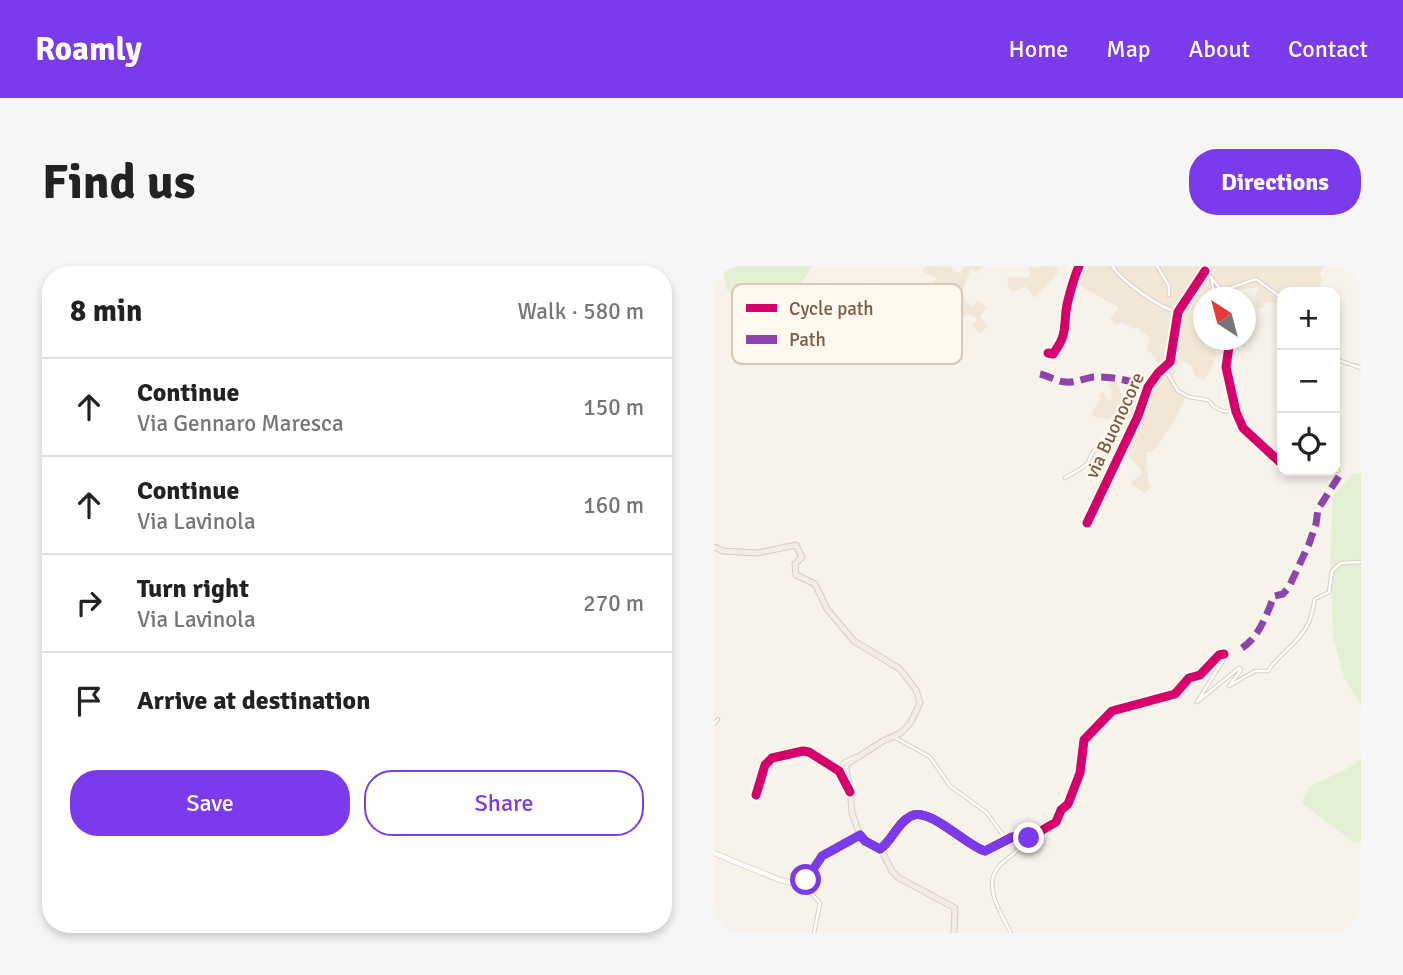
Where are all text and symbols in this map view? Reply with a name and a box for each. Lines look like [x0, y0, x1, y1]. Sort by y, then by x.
text: Roamly [35, 29, 142, 70]
text: Home [1008, 34, 1068, 64]
text: Map [1106, 34, 1151, 64]
text: About [1189, 34, 1250, 64]
text: Contact [1288, 34, 1368, 64]
button: Directions [1189, 149, 1361, 215]
text: Find us [42, 152, 195, 212]
legend [732, 284, 962, 364]
north arrow [1193, 287, 1256, 350]
map controls [1277, 287, 1340, 476]
button: + [1277, 287, 1340, 350]
text: 8 min [70, 293, 142, 330]
text: Walk · 580 m [518, 297, 644, 326]
text: Cycle path [789, 297, 874, 321]
text: Path [789, 328, 826, 352]
button: − [1277, 350, 1340, 413]
street label: via Buonocore [1080, 369, 1150, 482]
text: Continue [137, 377, 239, 409]
icon: ahead [70, 388, 108, 426]
text: 150 m [583, 393, 644, 422]
text: Via Gennaro Maresca [137, 409, 344, 438]
button: locate [1277, 413, 1340, 476]
text: Continue [137, 475, 239, 507]
icon: ahead [70, 486, 108, 524]
text: 160 m [583, 491, 644, 520]
text: Via Lavinola [137, 507, 256, 536]
text: Turn right [137, 573, 249, 605]
icon: right [70, 584, 108, 622]
text: 270 m [583, 589, 644, 618]
text: Via Lavinola [137, 605, 256, 634]
icon: arrive [70, 682, 108, 720]
text: Arrive at destination [137, 685, 370, 717]
button: Save [70, 770, 350, 836]
button: Share [364, 770, 644, 836]
route end [1013, 822, 1044, 853]
route start [790, 864, 821, 895]

